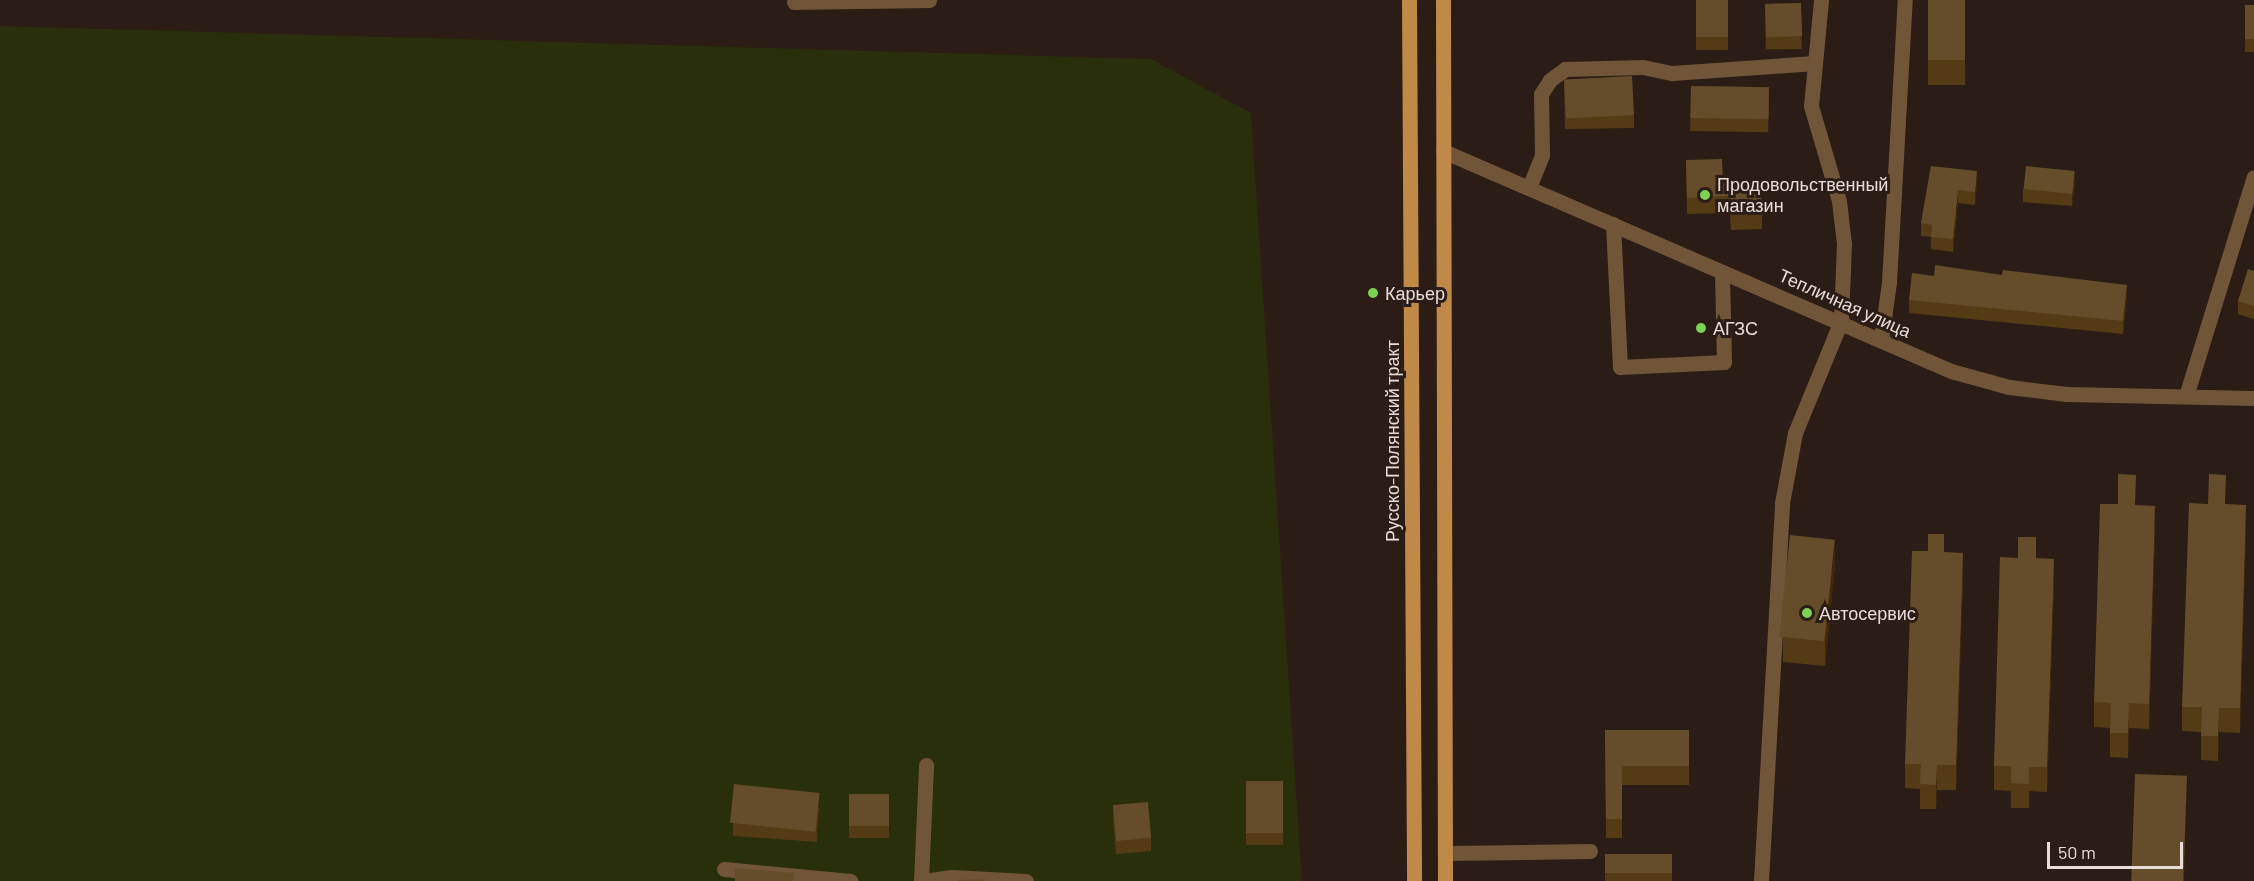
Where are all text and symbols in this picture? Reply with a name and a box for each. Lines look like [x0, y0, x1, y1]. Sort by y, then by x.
place label: Продовольственный магазин [1717, 174, 1888, 216]
marker: Продовольственный магазин [1698, 188, 1712, 202]
street label: Тепличная улица [1776, 264, 1914, 342]
place label: Карьер [1385, 282, 1445, 304]
marker: Карьер [1366, 286, 1380, 300]
place label: АГЗС [1713, 317, 1758, 339]
marker: АГЗС [1694, 321, 1708, 335]
street label: Русско-Полянский тракт [1381, 340, 1403, 542]
place label: Автосервис [1819, 602, 1916, 624]
marker: Автосервис [1800, 606, 1814, 620]
scale bar [2050, 830, 2186, 868]
text: 50 m [2058, 841, 2096, 863]

